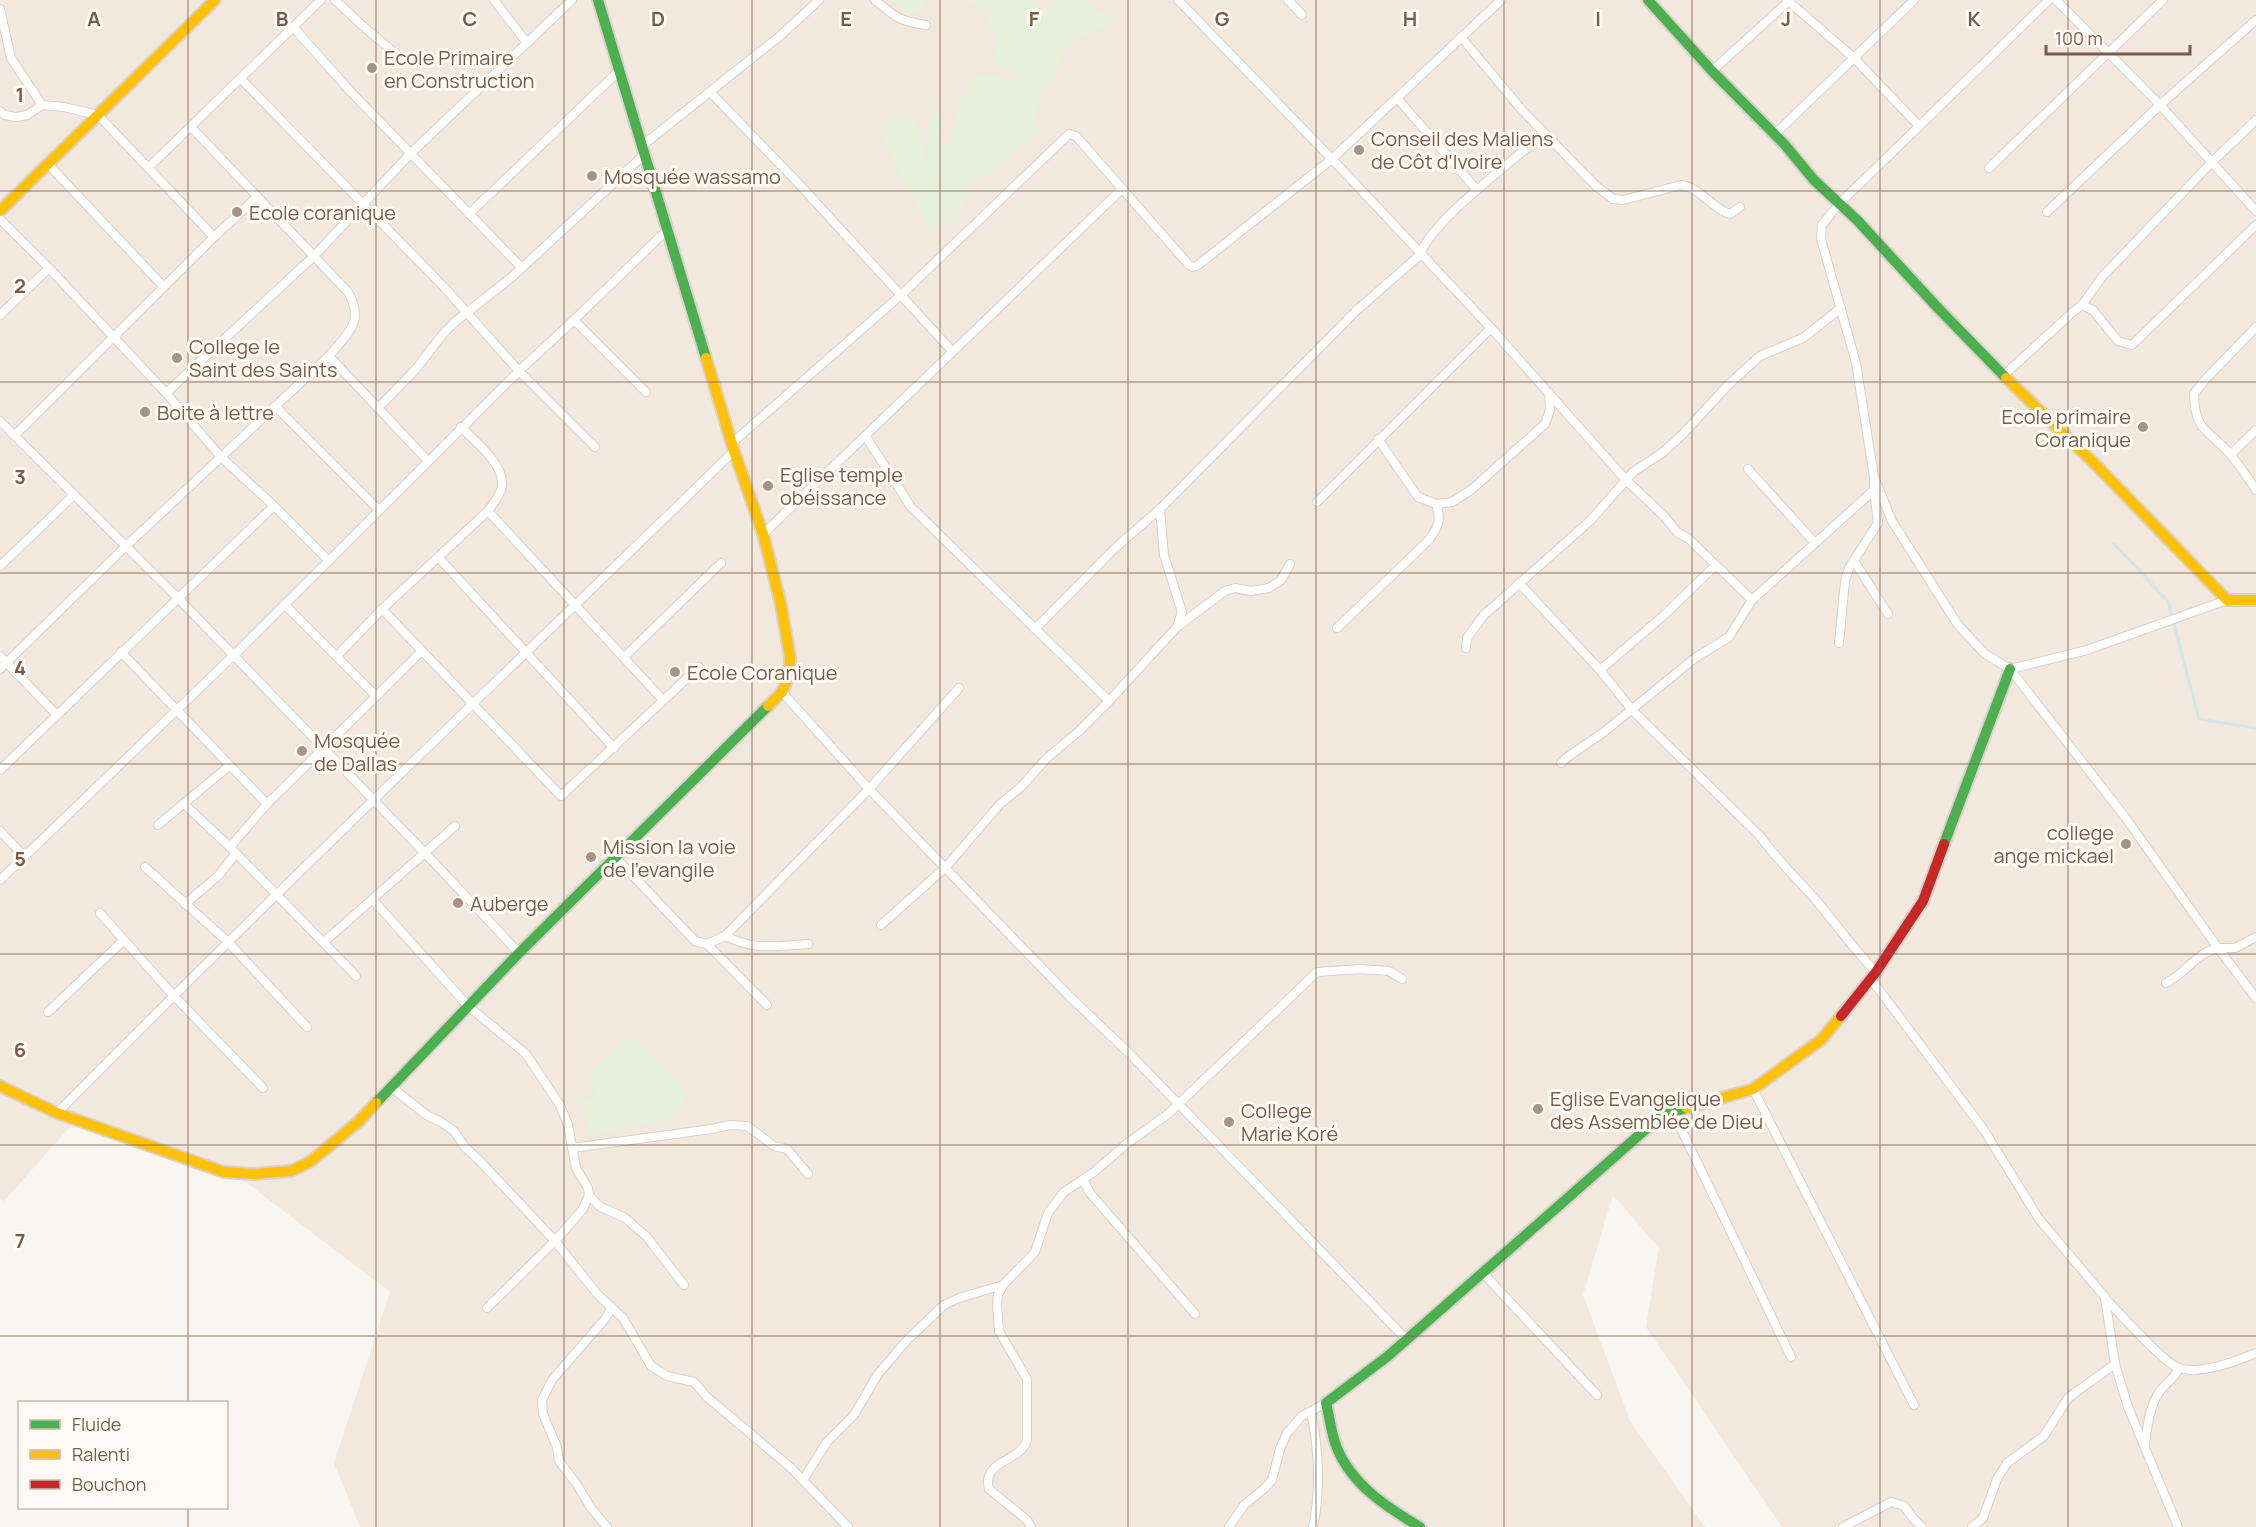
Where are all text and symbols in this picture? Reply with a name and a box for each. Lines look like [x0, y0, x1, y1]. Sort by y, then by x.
text: A [87, 5, 101, 32]
text: B [276, 5, 289, 32]
text: C [463, 5, 477, 32]
text: D [651, 5, 665, 32]
text: E [840, 5, 852, 32]
text: F [1029, 5, 1040, 32]
text: G [1215, 5, 1230, 32]
text: H [1403, 5, 1417, 32]
text: I [1595, 5, 1601, 32]
text: J [1781, 5, 1791, 32]
text: K [1968, 5, 1981, 32]
scale bar [2046, 18, 2190, 56]
text: 100 m [2055, 26, 2103, 50]
place label: Ecole Primaire en Construction [384, 44, 534, 94]
marker: Ecole Primaire en Construction [365, 61, 379, 75]
text: 1 [16, 81, 24, 108]
place label: Conseil des Maliens de Côt d'Ivoire [1371, 125, 1554, 175]
marker: Conseil des Maliens de Côt d'Ivoire [1352, 143, 1366, 157]
place label: Mosquée wassamo [604, 163, 781, 190]
marker: Mosquée wassamo [585, 169, 599, 183]
place label: Ecole coranique [249, 199, 396, 226]
marker: Ecole coranique [230, 205, 244, 219]
text: 2 [14, 272, 26, 299]
place label: College le Saint des Saints [189, 333, 338, 383]
marker: College le Saint des Saints [170, 351, 184, 365]
place label: Boite à lettre [157, 399, 274, 426]
place label: Ecole primaire Coranique [2001, 403, 2131, 453]
marker: Boite à lettre [138, 405, 152, 419]
marker: Ecole primaire Coranique [2136, 420, 2150, 434]
place label: Eglise temple obéissance [780, 461, 903, 511]
text: 3 [14, 463, 26, 490]
marker: Eglise temple obéissance [761, 479, 775, 493]
text: 4 [14, 654, 26, 681]
place label: Ecole Coranique [687, 659, 837, 686]
marker: Ecole Coranique [668, 665, 682, 679]
place label: Mosquée de Dallas [314, 727, 400, 777]
marker: Mosquée de Dallas [295, 744, 309, 758]
place label: college ange mickael [1993, 819, 2114, 869]
place label: Mission la voie de l'evangile [603, 833, 736, 883]
marker: college ange mickael [2119, 837, 2133, 851]
text: 5 [14, 845, 26, 872]
marker: Mission la voie de l'evangile [584, 850, 598, 864]
place label: Auberge [470, 890, 548, 917]
marker: Auberge [451, 896, 465, 910]
text: 6 [14, 1036, 26, 1063]
place label: Eglise Evangelique des Assemblée de Dieu [1550, 1085, 1763, 1135]
place label: College Marie Koré [1241, 1097, 1338, 1147]
marker: Eglise Evangelique des Assemblée de Dieu [1531, 1102, 1545, 1116]
marker: College Marie Koré [1222, 1115, 1236, 1129]
text: 7 [15, 1227, 25, 1254]
legend [18, 1401, 228, 1509]
text: Fluide [72, 1412, 121, 1436]
text: Ralenti [72, 1442, 130, 1466]
text: Bouchon [72, 1472, 146, 1496]

